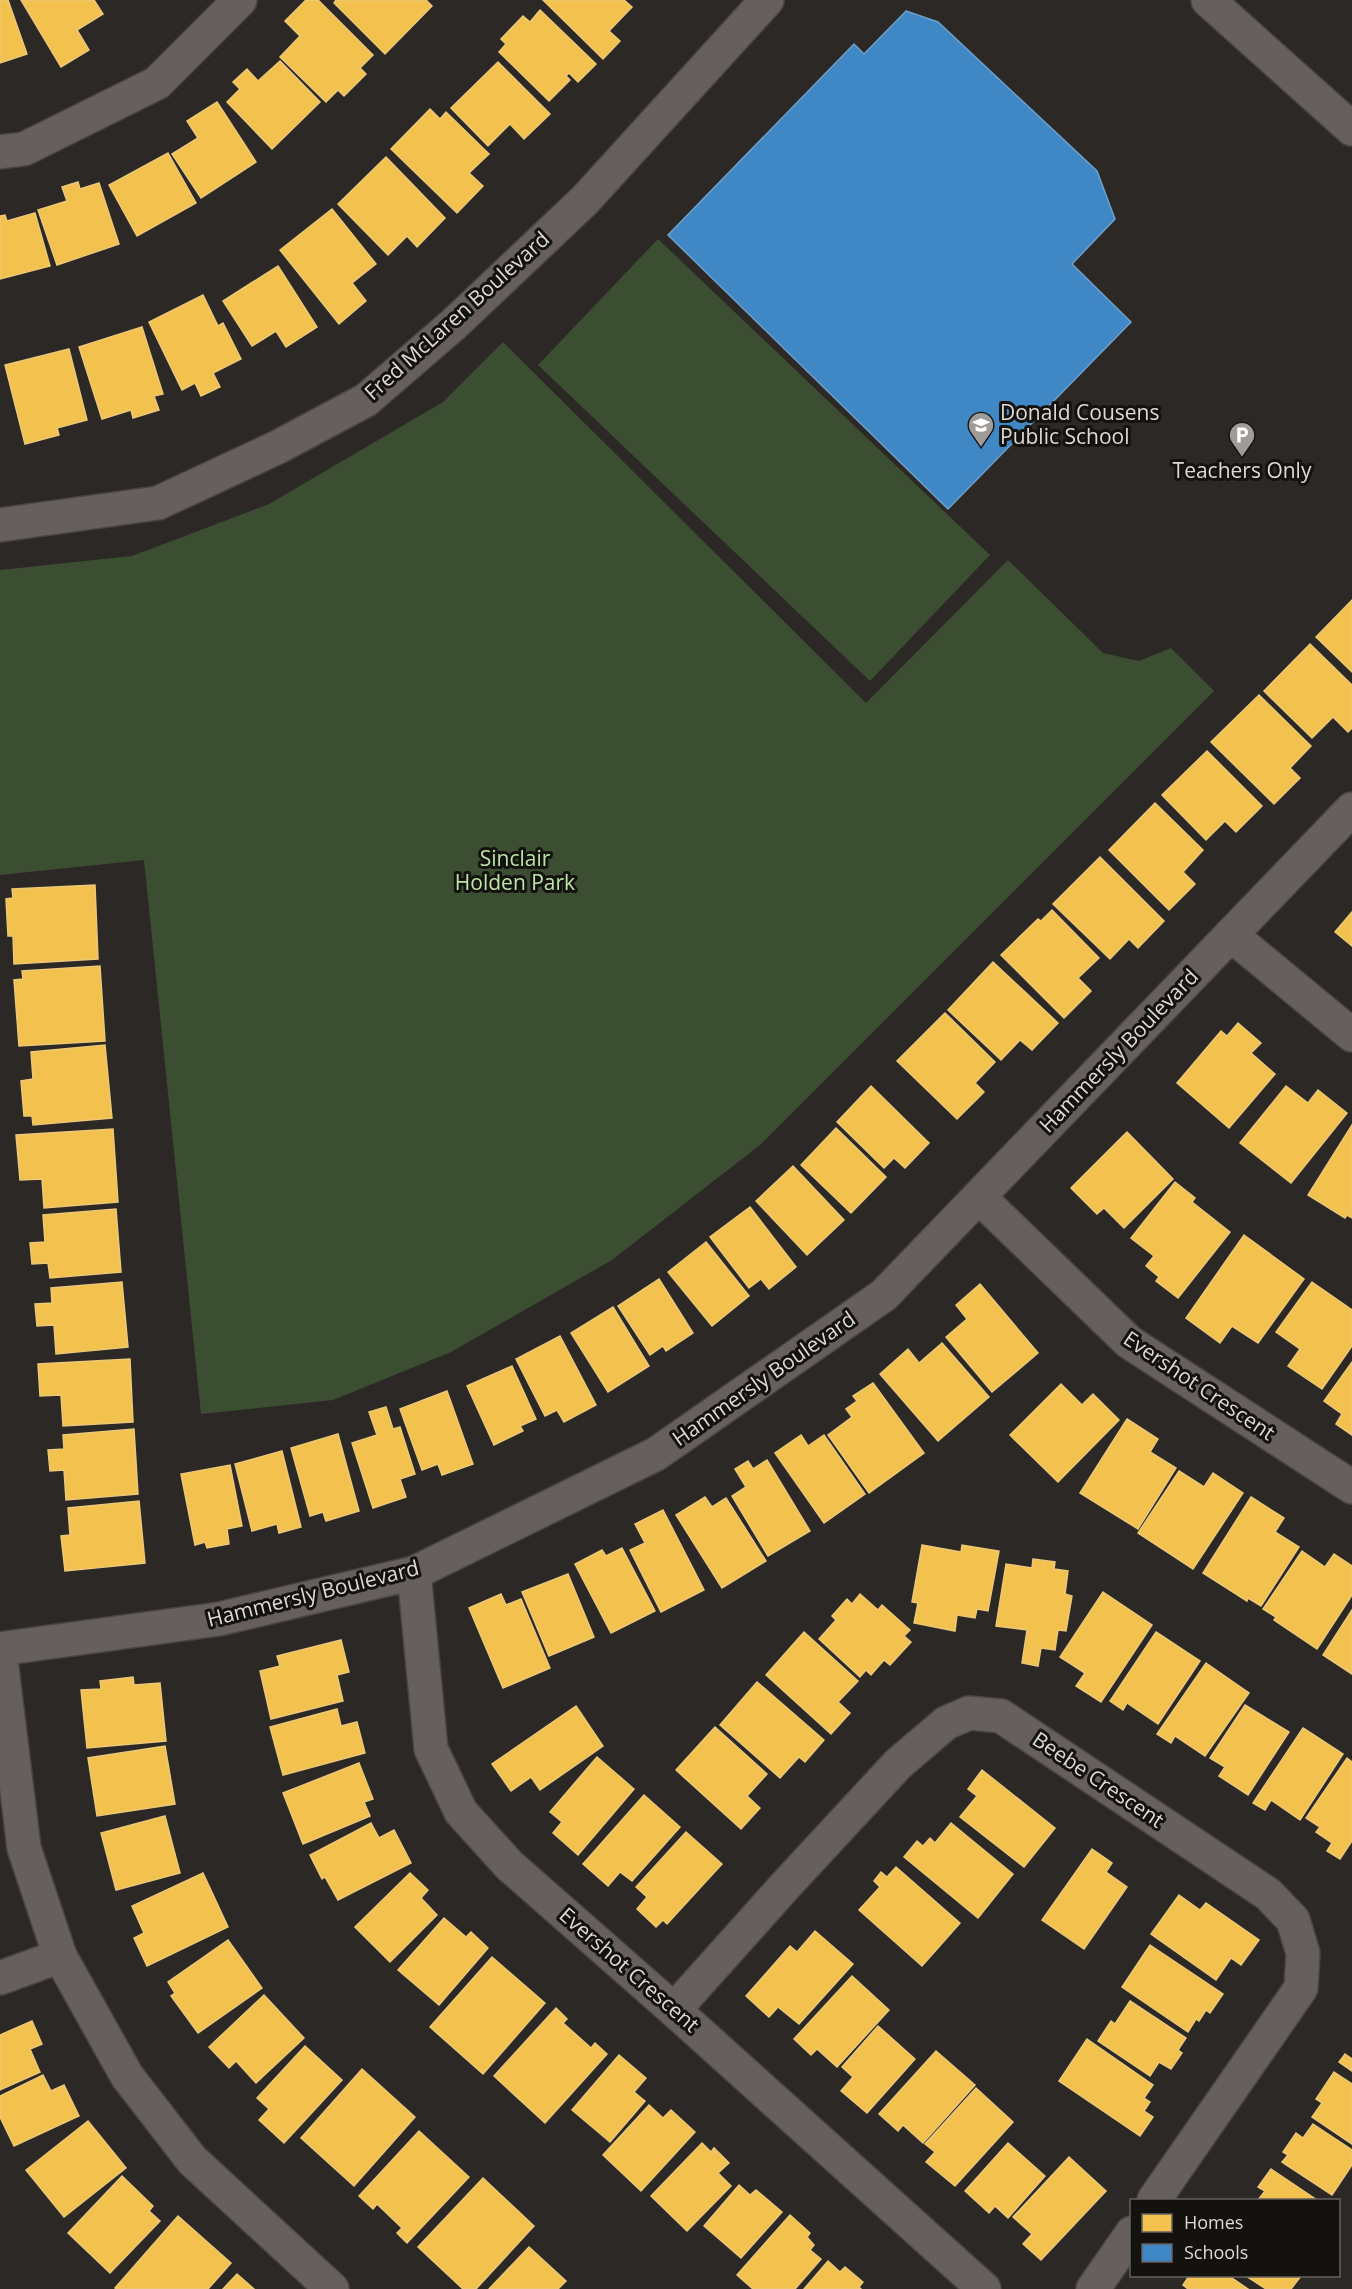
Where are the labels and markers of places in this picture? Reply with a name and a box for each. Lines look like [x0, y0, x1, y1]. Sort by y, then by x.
place label: Donald Cousens Public School [1000, 398, 1159, 450]
school or university icon: Donald Cousens Public School [966, 410, 996, 448]
parking icon: Teachers Only [1227, 420, 1257, 458]
place label: Teachers Only [1173, 456, 1312, 484]

